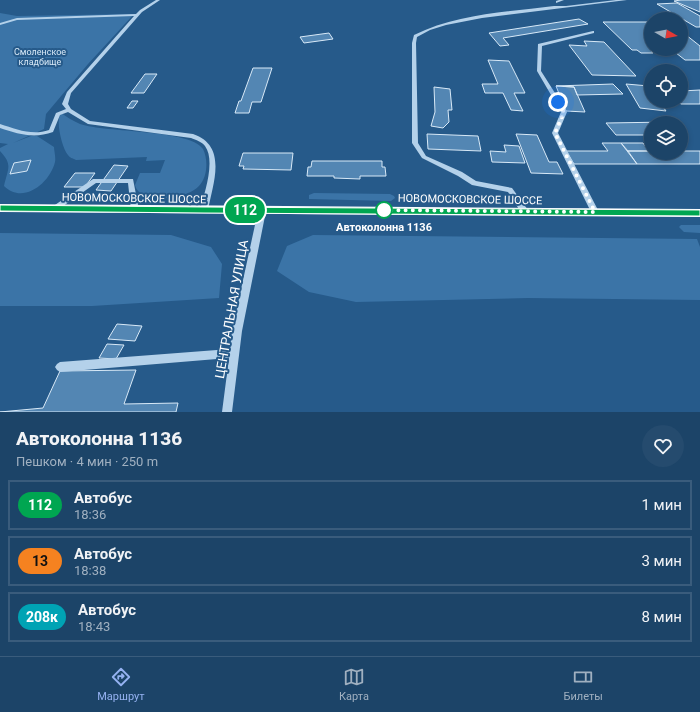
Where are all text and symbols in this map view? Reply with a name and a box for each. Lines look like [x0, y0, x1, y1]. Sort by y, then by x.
north arrow [644, 12, 688, 56]
map controls [644, 12, 688, 160]
park label: Смоленское кладбище [14, 47, 66, 67]
button: locate [644, 64, 688, 108]
your location [548, 92, 568, 112]
button: layers [644, 116, 688, 160]
street label: НОВОМОСКОВСКОЕ ШОССЕ [62, 191, 206, 206]
street label: НОВОМОСКОВСКОЕ ШОССЕ [398, 192, 542, 207]
line badge: 112 [222, 197, 268, 223]
marker: Автоколонна 1136 [375, 201, 393, 219]
text: 112 [233, 202, 257, 218]
place label: Автоколонна 1136 [336, 221, 432, 234]
street label: ЦЕНТРАЛЬНАЯ УЛИЦА [212, 238, 251, 380]
button: heart [642, 425, 684, 467]
text: Автоколонна 1136 [16, 427, 182, 450]
text: Пешком · 4 мин · 250 m [16, 454, 158, 469]
text: Автобус [74, 489, 132, 507]
text: 1 мин [641, 496, 682, 514]
text: 112 [28, 497, 52, 513]
text: 18:36 [74, 507, 106, 522]
text: Автобус [74, 545, 132, 563]
text: 3 мин [641, 552, 682, 570]
text: 13 [32, 553, 48, 569]
text: 18:38 [74, 563, 106, 578]
text: Автобус [78, 601, 136, 619]
text: 8 мин [641, 608, 682, 626]
text: 208к [26, 609, 58, 625]
text: 18:43 [78, 619, 110, 634]
tab: Маршрут [97, 666, 145, 703]
tab: Карта [339, 666, 369, 703]
tab: Билеты [563, 666, 603, 703]

